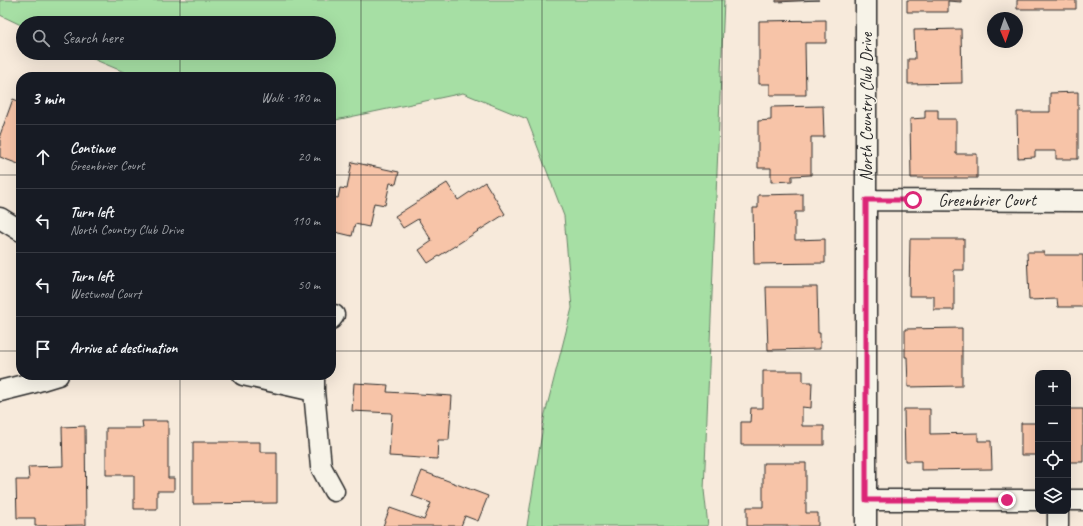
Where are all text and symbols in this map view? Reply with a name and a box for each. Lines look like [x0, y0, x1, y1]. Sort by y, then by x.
north arrow [987, 12, 1023, 48]
search box [16, 16, 336, 60]
icon: search [30, 27, 52, 49]
text: Search here [62, 29, 123, 48]
street label: North Country Club Drive [856, 31, 877, 181]
text: 3 min [32, 88, 65, 109]
text: Walk · 180 m [261, 90, 320, 106]
text: Continue [70, 139, 115, 158]
icon: ahead [32, 146, 54, 168]
text: 20 m [298, 149, 320, 165]
text: Greenbrier Court [70, 158, 145, 174]
street label: Greenbrier Court [938, 190, 1038, 211]
route start [904, 191, 922, 209]
text: Turn left [70, 203, 113, 222]
icon: left [32, 210, 54, 232]
text: 110 m [292, 213, 320, 229]
text: North Country Club Drive [70, 222, 184, 238]
text: Turn left [70, 267, 113, 286]
icon: left [32, 274, 54, 296]
text: 50 m [298, 277, 320, 293]
text: Westwood Court [70, 286, 141, 302]
icon: arrive [32, 338, 54, 360]
text: Arrive at destination [70, 339, 177, 358]
map controls [1035, 370, 1071, 514]
button: + [1035, 370, 1071, 406]
button: − [1035, 406, 1071, 442]
button: locate [1035, 442, 1071, 478]
button: layers [1035, 478, 1071, 514]
route end [998, 491, 1016, 509]

